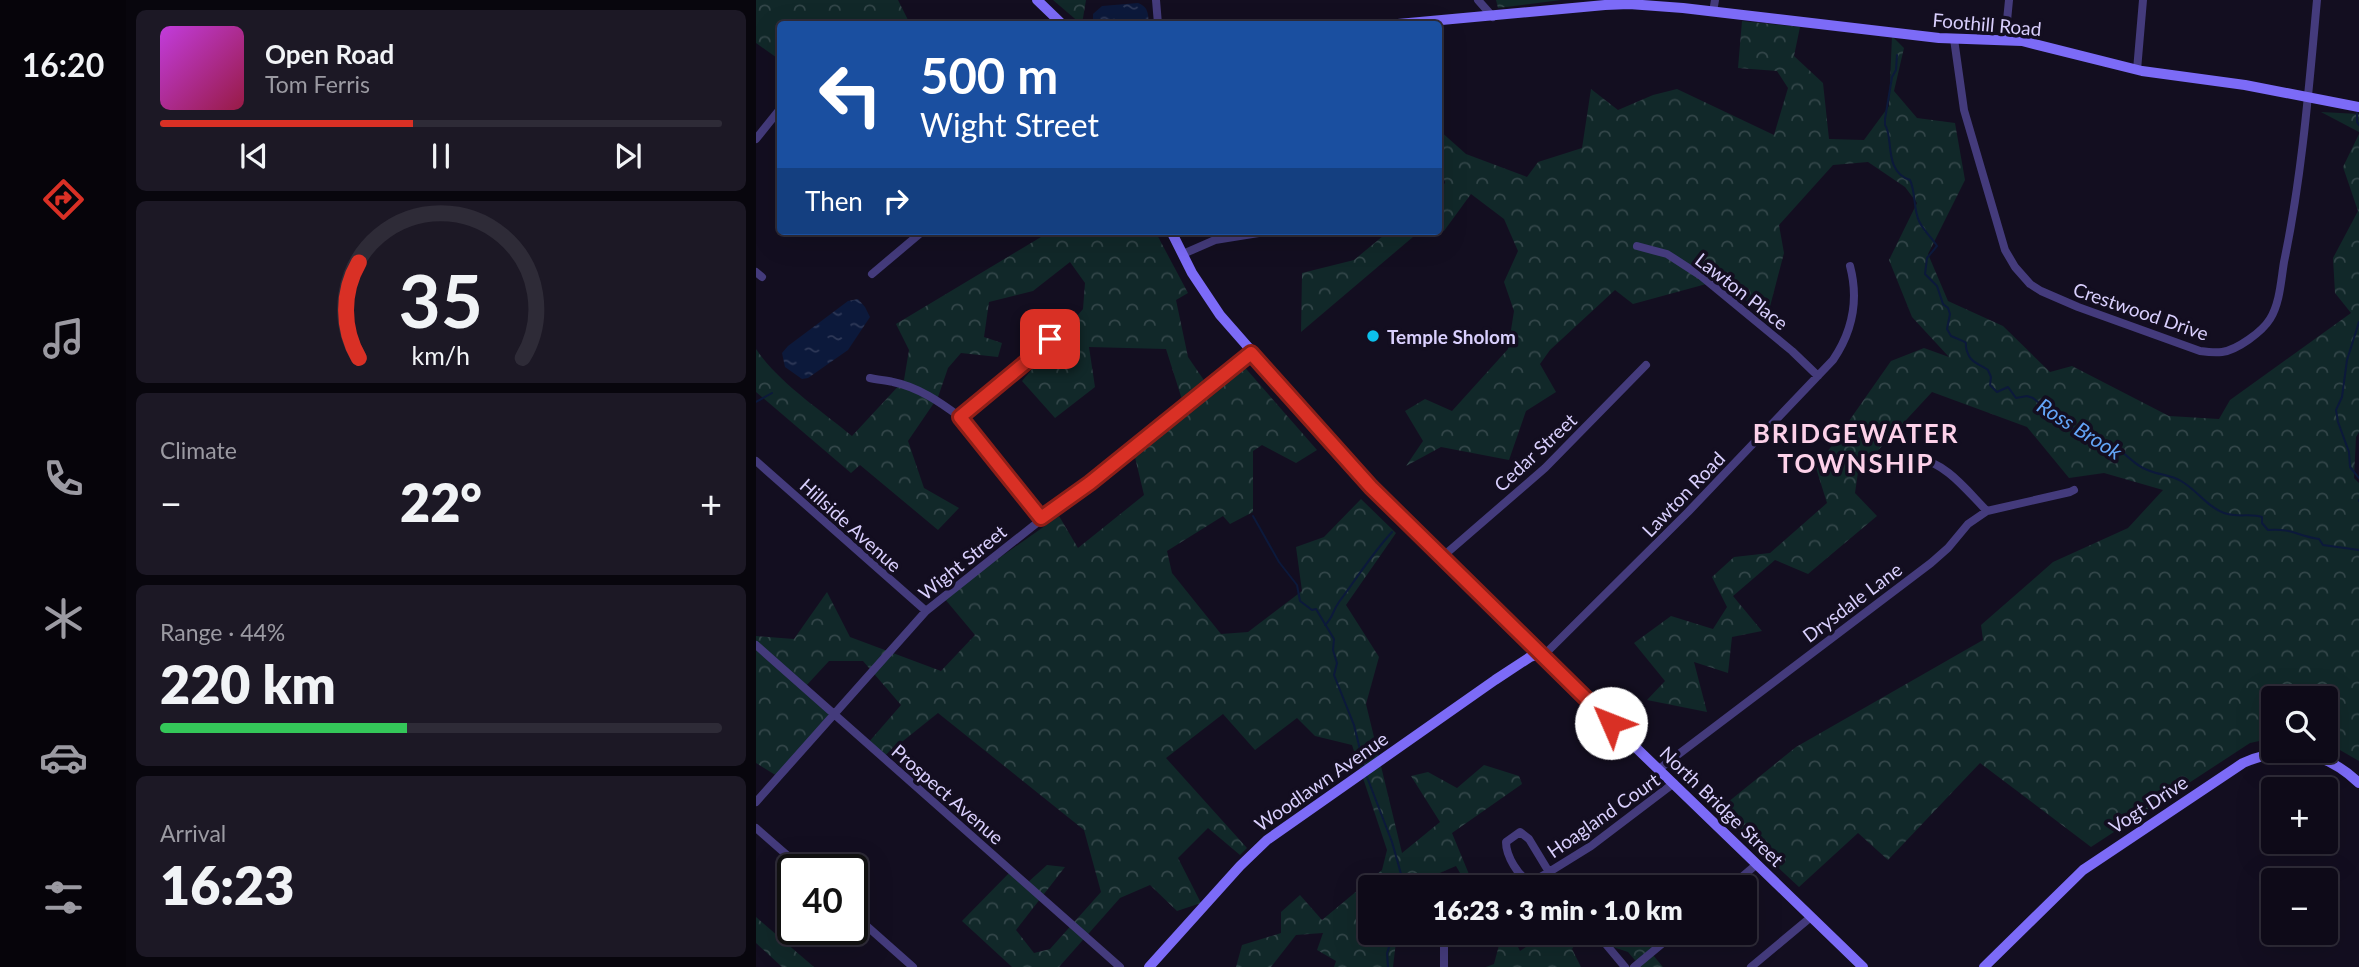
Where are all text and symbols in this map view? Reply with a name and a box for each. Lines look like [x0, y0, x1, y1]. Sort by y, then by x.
street label: Foothill Road [1932, 8, 2042, 40]
text: Open Road [265, 38, 394, 70]
text: 16:20 [22, 45, 104, 84]
text: 500 m [920, 46, 1058, 104]
icon: left [805, 49, 896, 140]
text: Tom Ferris [265, 70, 370, 98]
text: Wight Street [920, 105, 1099, 144]
icon: previous [235, 137, 273, 175]
icon: pause [422, 137, 460, 175]
icon: next [609, 137, 647, 175]
icon: directions [39, 175, 88, 224]
icon: right [877, 182, 915, 220]
text: Then [805, 185, 863, 217]
street label: Lawton Place [1691, 248, 1793, 334]
text: 35 [399, 257, 483, 345]
street label: Crestwood Drive [2070, 277, 2212, 345]
pin [1020, 309, 1080, 369]
icon: music [39, 314, 88, 363]
icon: arrive [1031, 320, 1069, 358]
place label: Temple Sholom [1387, 325, 1516, 348]
marker: Temple Sholom [1365, 328, 1381, 344]
text: km/h [412, 340, 470, 370]
water label: Ross Brook [2033, 392, 2128, 464]
street label: Cedar Street [1489, 408, 1581, 496]
district label: BRIDGEWATER TOWNSHIP [1753, 417, 1959, 479]
text: Climate [160, 436, 237, 464]
street label: Lawton Road [1637, 447, 1729, 541]
icon: phone [39, 454, 88, 503]
text: 22° [400, 471, 482, 533]
street label: Hillside Avenue [796, 473, 906, 577]
text: − [160, 480, 182, 526]
text: + [700, 480, 722, 526]
street label: Wight Street [913, 520, 1011, 604]
street label: Drysdale Lane [1798, 557, 1906, 647]
icon: climate [39, 594, 88, 643]
text: Range · 44% [160, 618, 285, 646]
text: 220 km [160, 653, 336, 715]
position arrow [1574, 686, 1648, 760]
map controls [2261, 686, 2338, 945]
button: search [2261, 686, 2338, 763]
street label: Woodlawn Avenue [1250, 726, 1392, 836]
icon: car [39, 733, 88, 782]
street label: Prospect Avenue [887, 739, 1009, 849]
street label: North Bridge Street [1655, 741, 1789, 871]
street label: Hoagland Court [1542, 768, 1664, 862]
street label: Vogt Drive [2104, 770, 2192, 838]
button: + [2261, 777, 2338, 854]
text: Arrival [160, 819, 226, 847]
text: 16:23 [160, 854, 294, 916]
speed limit sign: 40 [777, 854, 868, 945]
button: − [2261, 868, 2338, 945]
icon: filters [39, 873, 88, 922]
text: 16:23 · 3 min · 1.0 km [1432, 894, 1683, 926]

